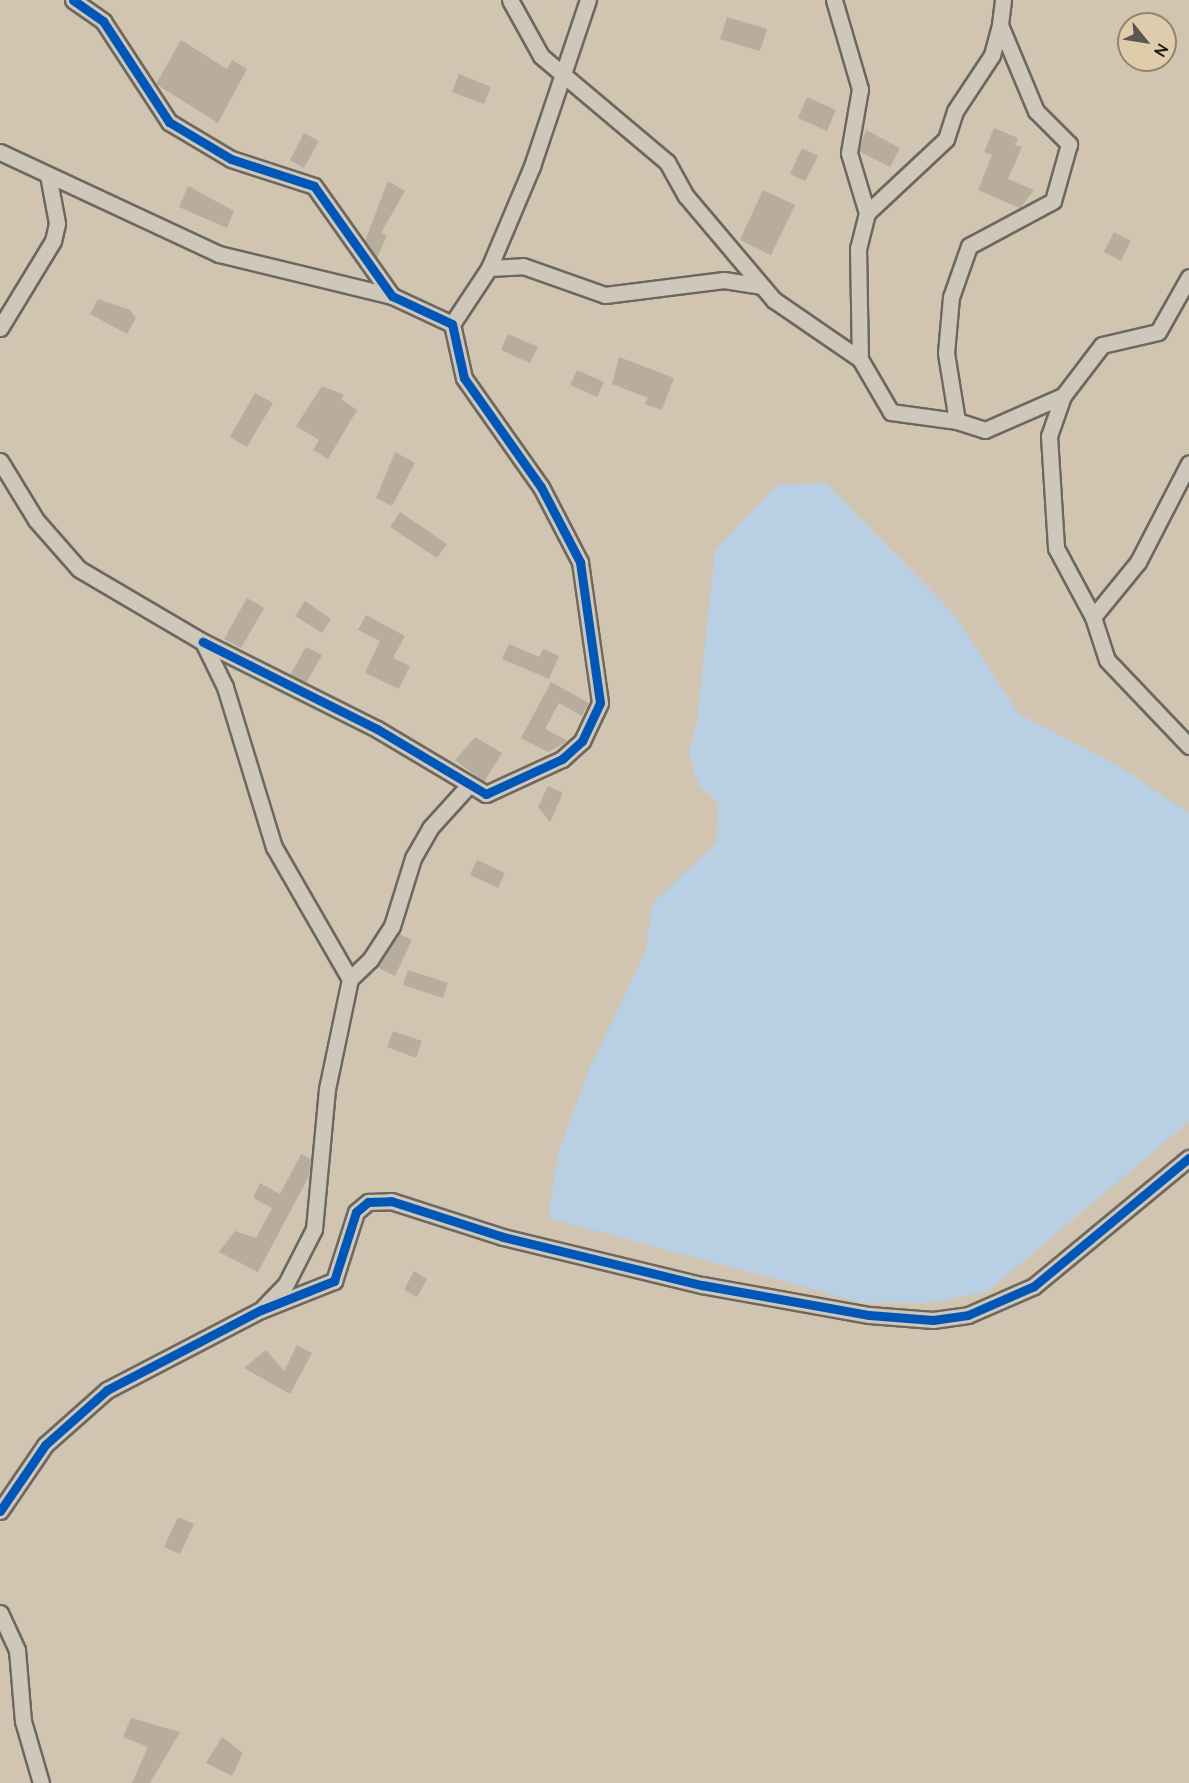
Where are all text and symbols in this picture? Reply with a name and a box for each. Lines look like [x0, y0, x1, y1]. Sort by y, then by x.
north arrow [1117, 12, 1177, 72]
text: N [1149, 40, 1173, 60]

